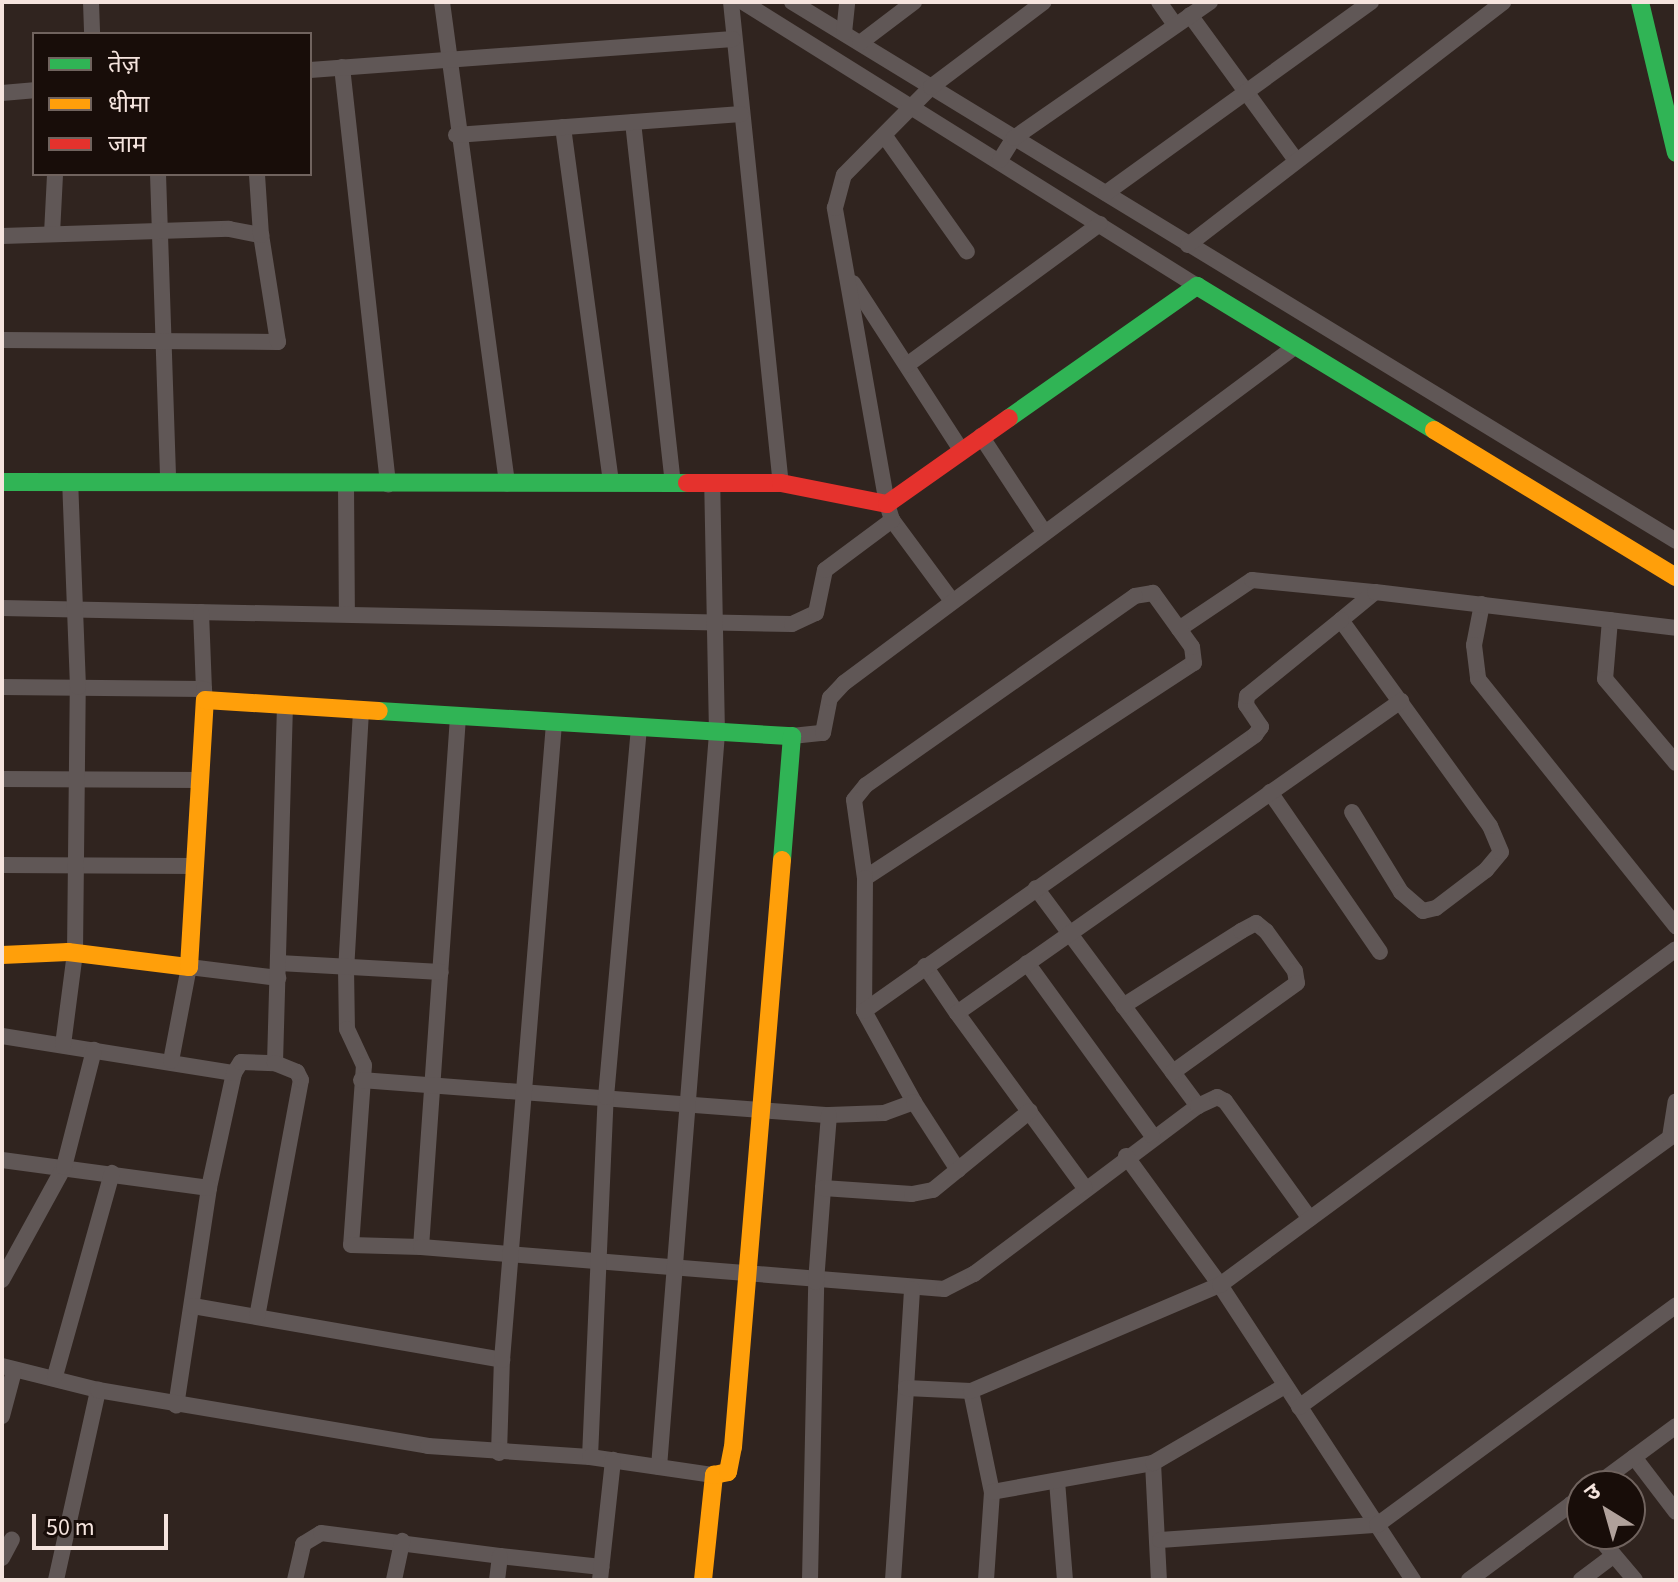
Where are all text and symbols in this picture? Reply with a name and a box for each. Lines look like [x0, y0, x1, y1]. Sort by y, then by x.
legend [32, 32, 312, 176]
text: तेज़ [108, 47, 140, 82]
text: धीमा [108, 87, 150, 122]
text: जाम [108, 127, 146, 162]
north arrow [1566, 1470, 1646, 1550]
text: उ [1578, 1476, 1608, 1509]
scale bar [36, 1498, 172, 1548]
text: 50 m [46, 1510, 95, 1545]

